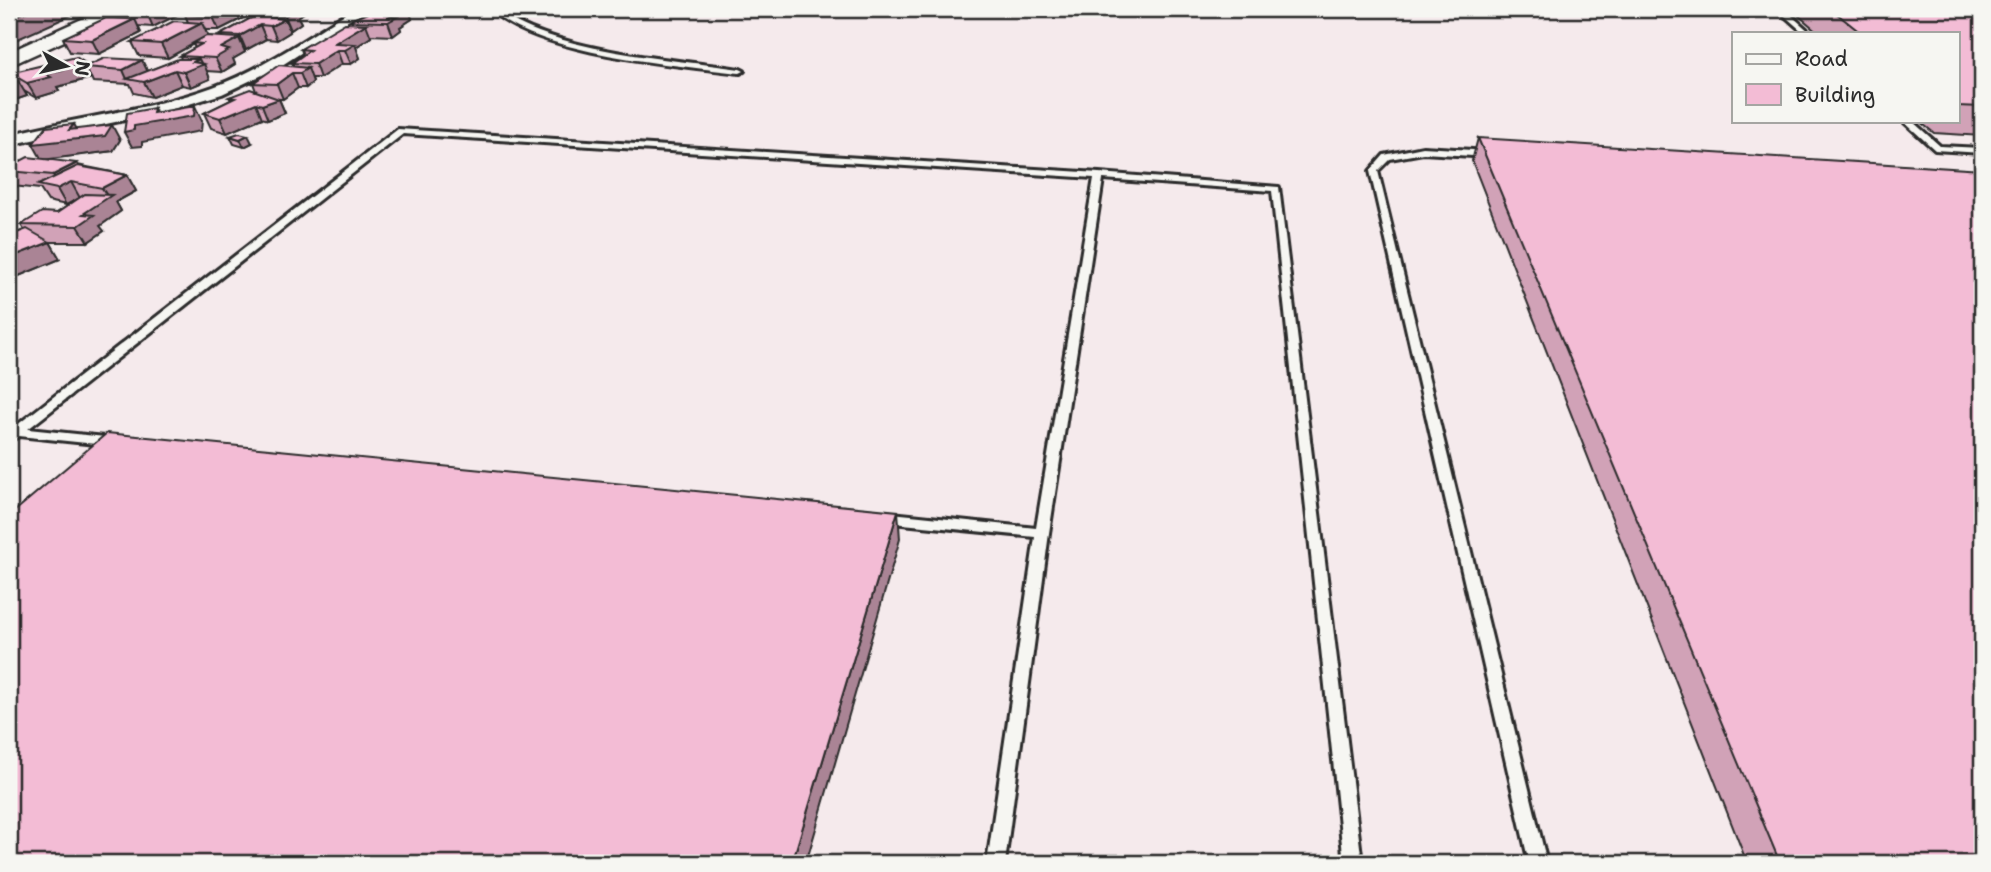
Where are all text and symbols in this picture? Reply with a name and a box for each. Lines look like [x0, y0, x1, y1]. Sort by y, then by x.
north arrow [32, 32, 102, 102]
legend [1732, 32, 1960, 122]
text: Road [1795, 45, 1848, 73]
text: N [69, 59, 96, 77]
text: Building [1795, 81, 1875, 109]

